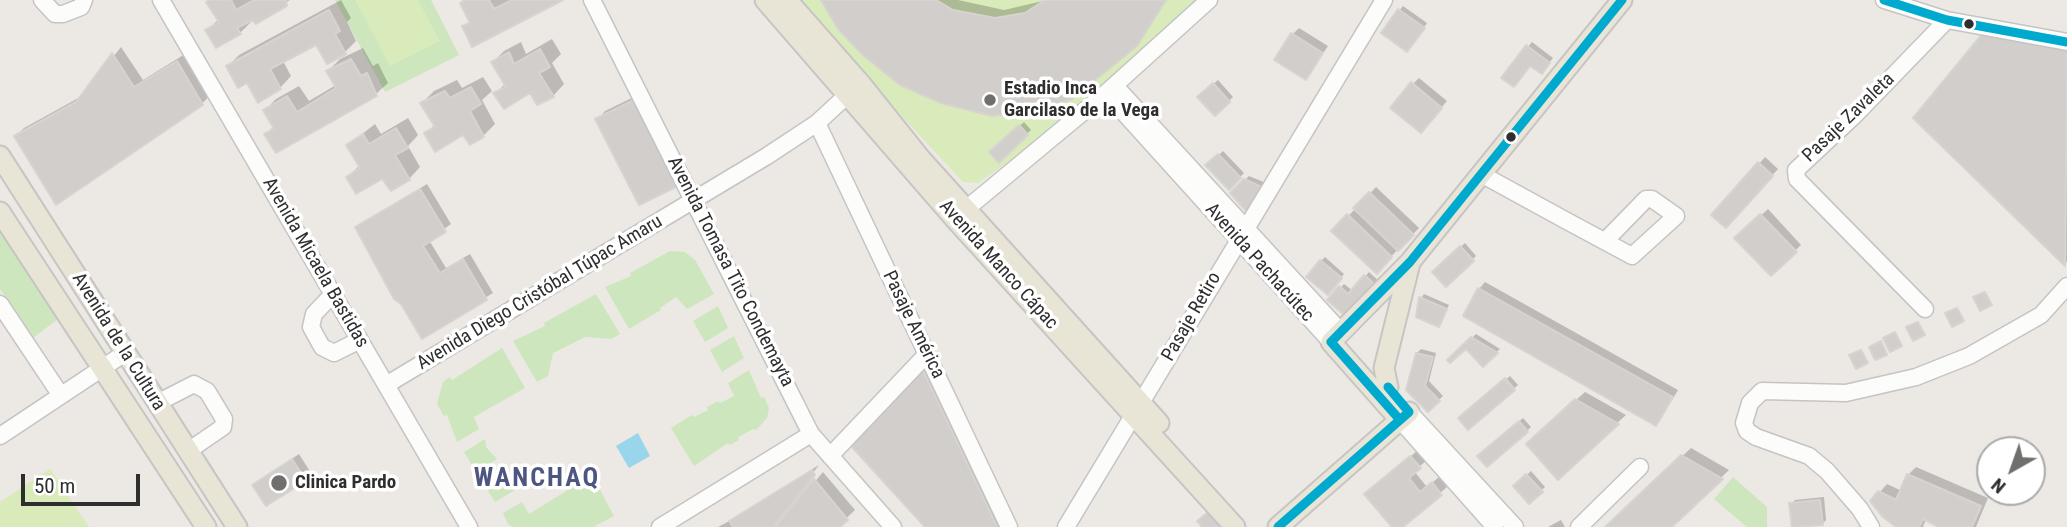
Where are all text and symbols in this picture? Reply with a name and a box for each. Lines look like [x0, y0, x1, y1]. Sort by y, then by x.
unlabelled marker [1962, 17, 1976, 31]
street label: Pasaje Zavaleta [1798, 69, 1900, 167]
place label: Estadio Inca Garcilaso de la Vega [1004, 78, 1159, 122]
marker: Estadio Inca Garcilaso de la Vega [982, 92, 998, 108]
unlabelled marker [1504, 130, 1518, 144]
street label: Avenida Tomasa Tito Condemayta [662, 153, 798, 391]
street label: Avenida Micaela Bastidas [257, 174, 373, 352]
street label: Avenida Manco Cápac [934, 196, 1062, 334]
street label: Avenida Pachacútec [1200, 199, 1318, 327]
street label: Avenida Diego Cristóbal Túpac Amaru [413, 211, 667, 375]
street label: Pasaje América [877, 267, 949, 383]
street label: Pasaje Retiro [1157, 268, 1227, 366]
street label: Avenida de la Cultura [66, 269, 170, 415]
north arrow [1976, 436, 2046, 506]
scale bar [24, 461, 144, 505]
district label: WANCHAQ [475, 463, 599, 495]
place label: Clinica Pardo [295, 472, 396, 494]
marker: Clinica Pardo [269, 473, 289, 493]
text: N [1987, 473, 2010, 498]
text: 50 m [34, 474, 75, 498]

